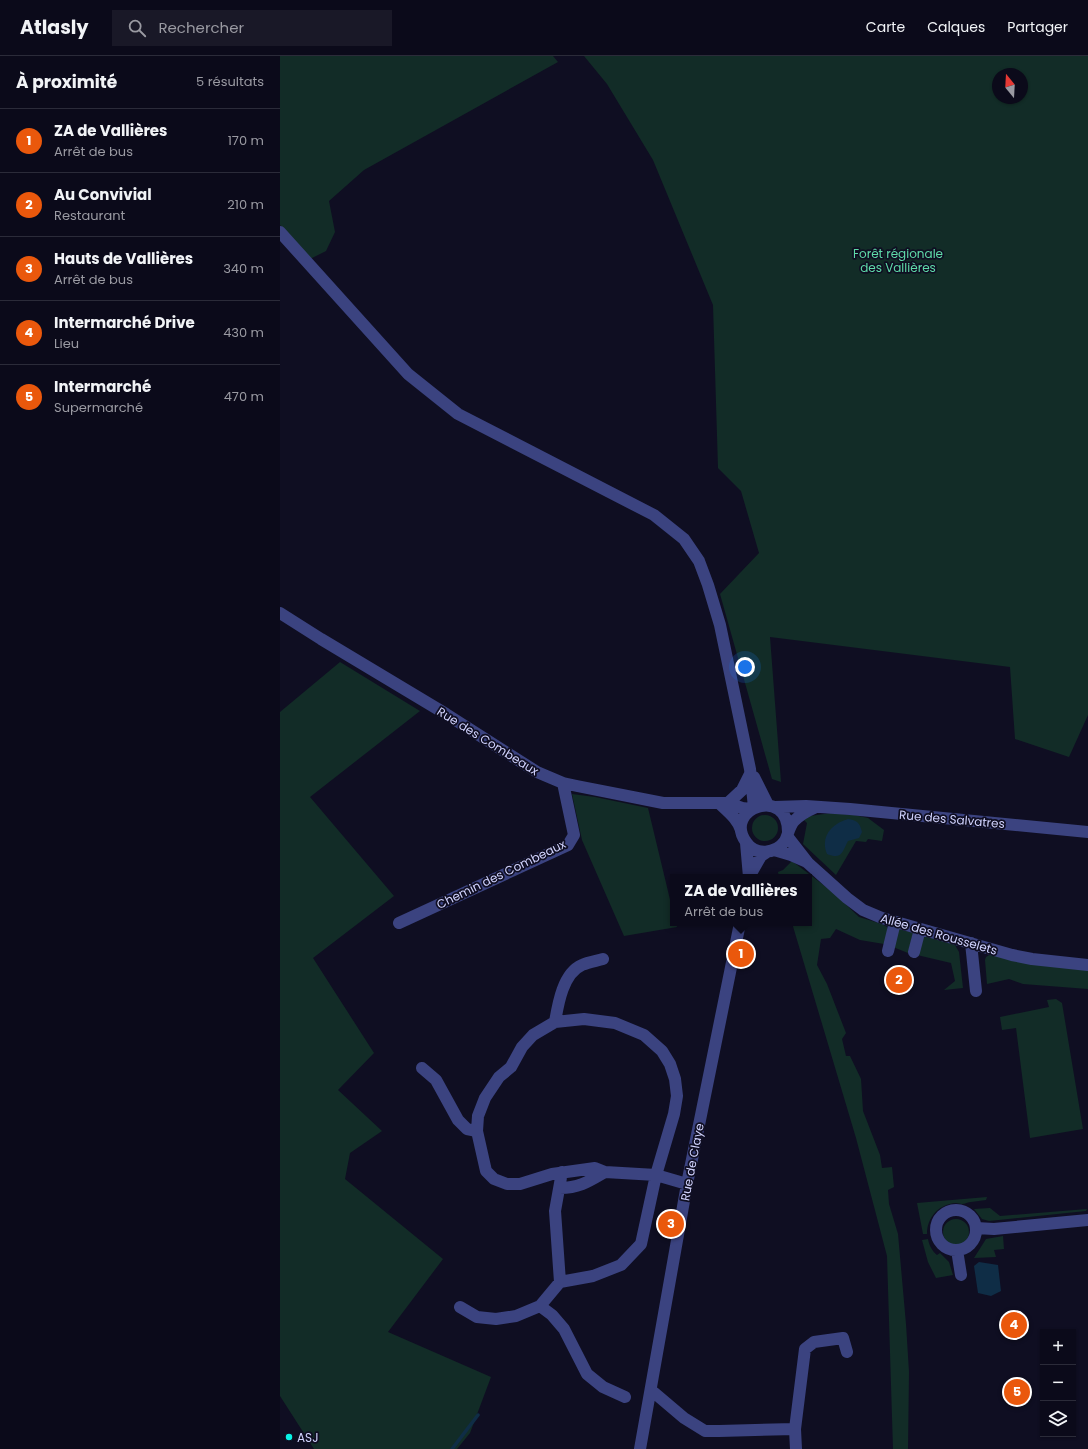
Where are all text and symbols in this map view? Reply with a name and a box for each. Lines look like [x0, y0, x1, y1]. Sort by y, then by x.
search box [112, 10, 392, 46]
text: Atlasly [20, 14, 88, 41]
icon: search [126, 17, 148, 39]
text: Rechercher [158, 17, 244, 38]
text: Carte [866, 17, 905, 37]
text: Calques [927, 17, 985, 37]
text: Partager [1007, 17, 1068, 37]
north arrow [992, 68, 1028, 104]
text: À proximité [16, 70, 117, 94]
text: 5 résultats [196, 72, 264, 91]
text: ZA de Vallières [54, 120, 167, 141]
text: 1 [27, 131, 31, 150]
text: 170 m [228, 131, 264, 150]
text: Arrêt de bus [54, 142, 133, 161]
text: Au Convivial [54, 184, 152, 205]
text: 2 [25, 195, 33, 214]
text: 210 m [227, 195, 264, 214]
text: Restaurant [54, 206, 125, 225]
park label: Forêt régionale des Vallières [853, 245, 943, 276]
text: Hauts de Vallières [54, 248, 193, 269]
text: 3 [25, 259, 33, 278]
text: 340 m [223, 259, 264, 278]
text: Arrêt de bus [54, 270, 133, 289]
text: Intermarché Drive [54, 312, 195, 333]
text: 4 [25, 323, 33, 342]
text: 430 m [223, 323, 264, 342]
text: Lieu [54, 334, 79, 353]
text: Intermarché [54, 376, 151, 397]
text: 5 [25, 387, 33, 406]
text: 470 m [224, 387, 264, 406]
text: Supermarché [54, 398, 143, 417]
your location [735, 657, 755, 677]
street label: Rue des Combeaux [434, 703, 542, 779]
street label: Rue des Salvatres [898, 806, 1006, 832]
street label: Chemin des Combeaux [433, 835, 569, 913]
popup [670, 874, 812, 926]
text: ZA de Vallières [684, 880, 798, 901]
text: Arrêt de bus [684, 902, 763, 921]
street label: Allée des Rousselets [879, 909, 999, 959]
pin: 1 [728, 939, 754, 969]
pin: 2 [886, 965, 912, 995]
street label: Rue de Claye [676, 1122, 708, 1202]
pin: 3 [658, 1209, 684, 1239]
pin: 4 [1001, 1310, 1027, 1340]
map controls [1040, 1329, 1076, 1437]
button: + [1040, 1329, 1076, 1365]
button: − [1040, 1365, 1076, 1401]
pin: 5 [1004, 1377, 1030, 1407]
button: layers [1040, 1401, 1076, 1437]
place label: ASJ [297, 1429, 319, 1446]
marker: ASJ [284, 1432, 294, 1442]

